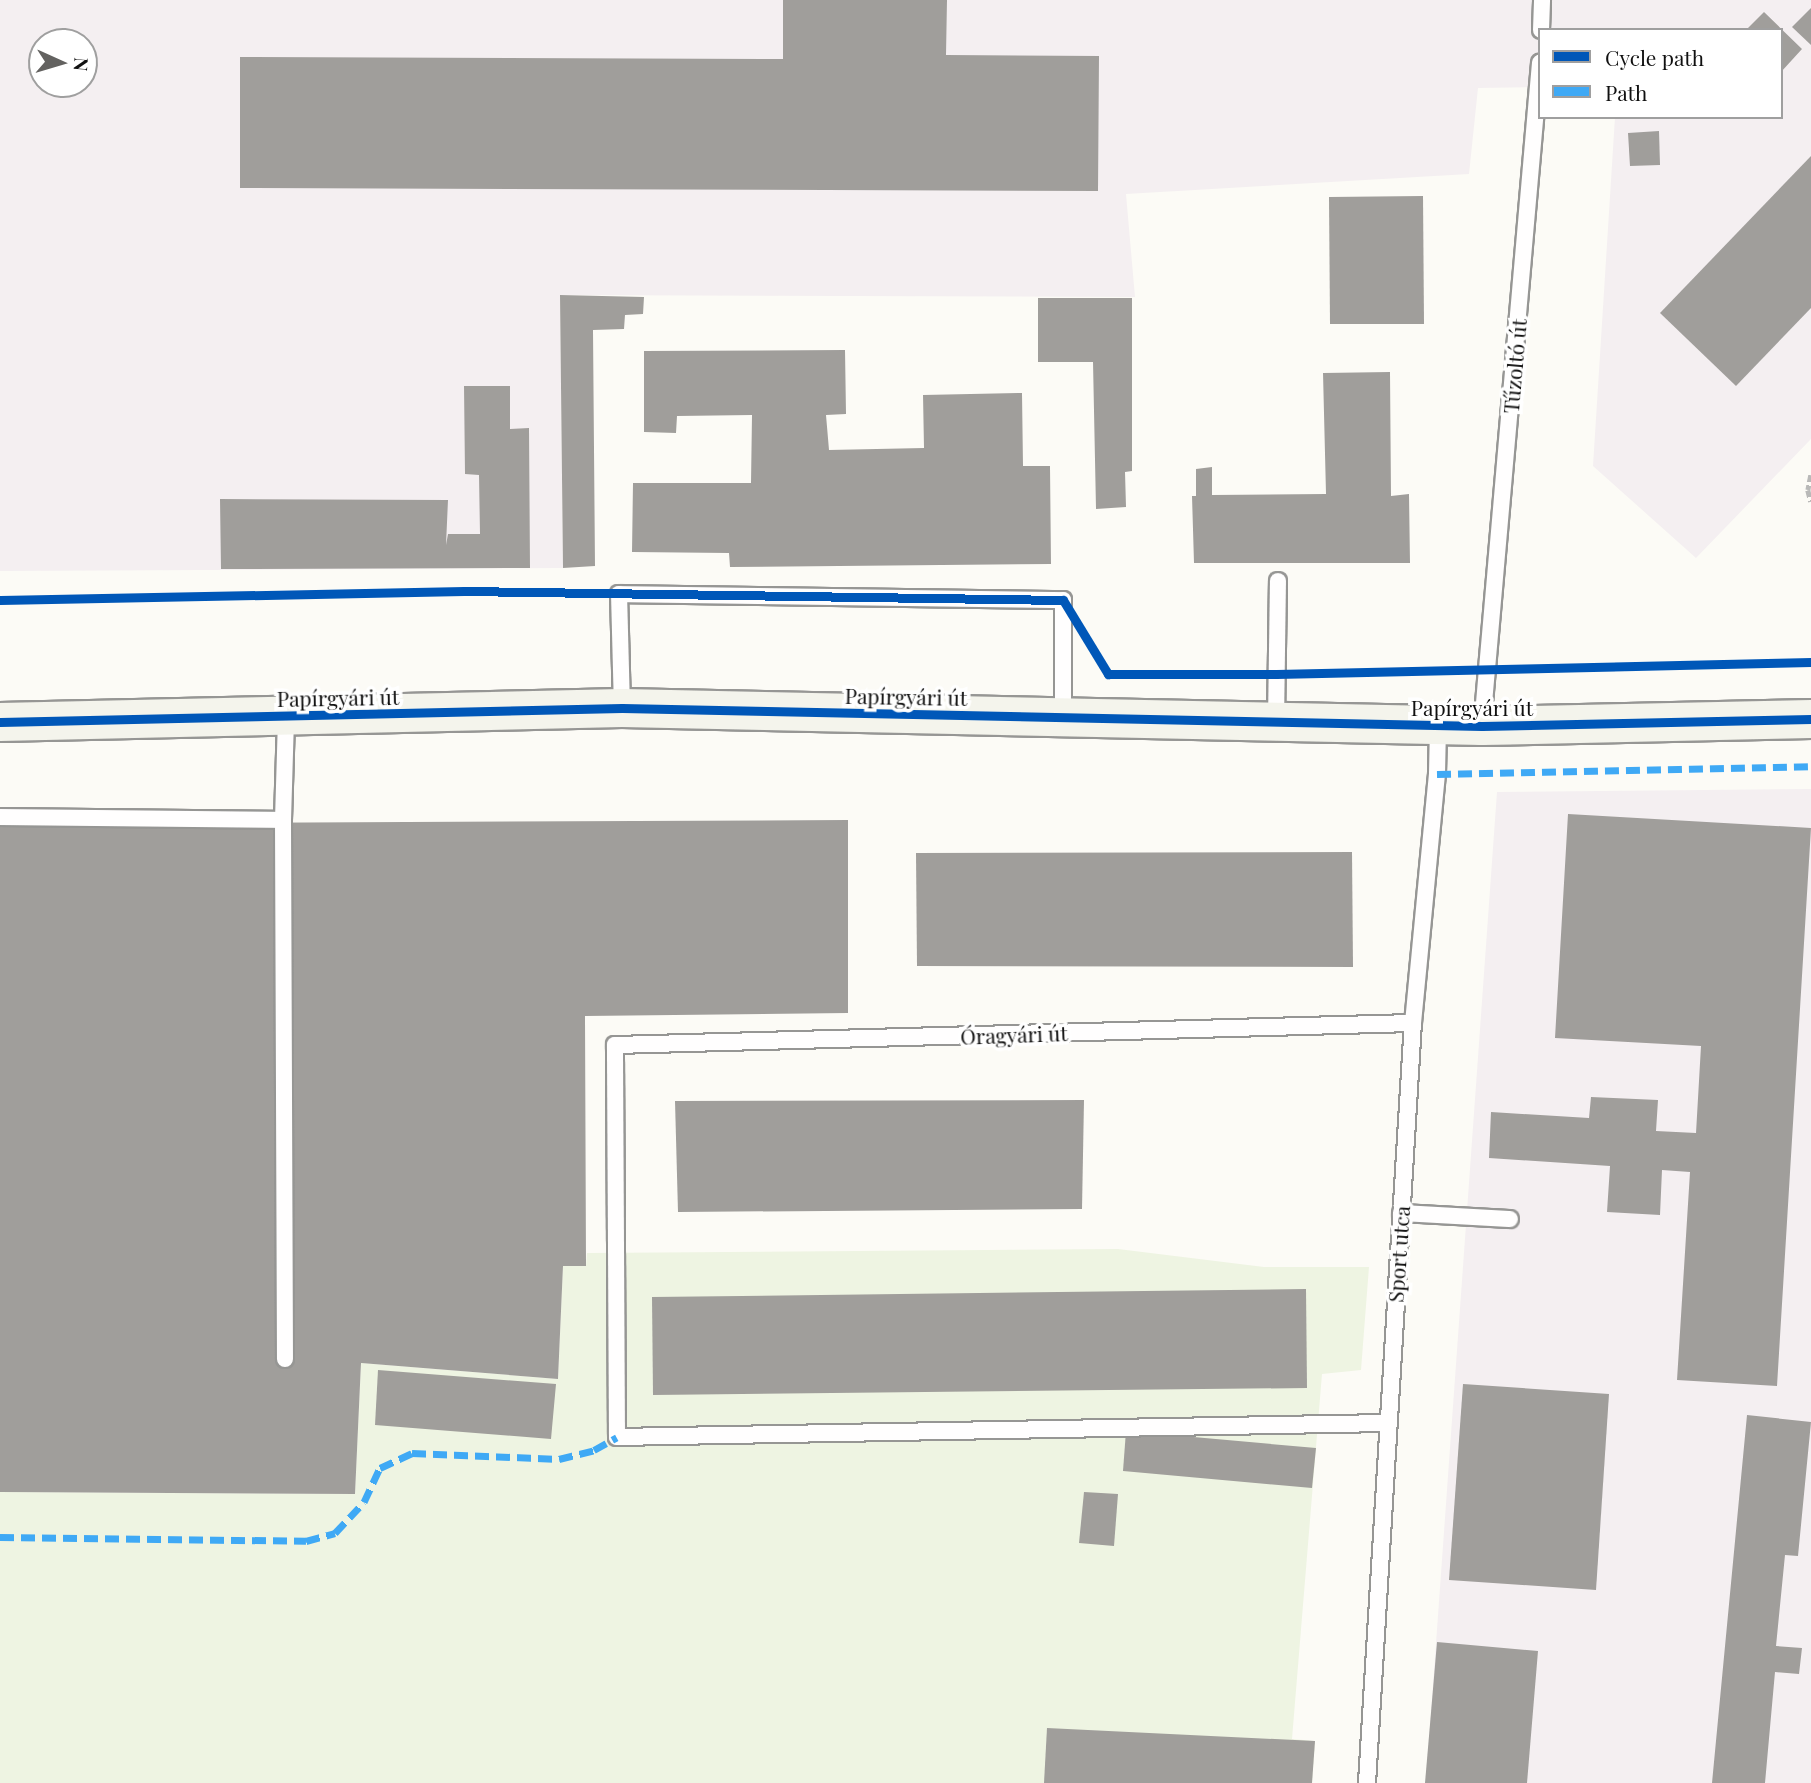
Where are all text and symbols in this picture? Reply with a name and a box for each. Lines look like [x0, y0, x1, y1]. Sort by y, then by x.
north arrow [28, 28, 98, 98]
legend [1538, 28, 1783, 119]
text: Cycle path [1605, 43, 1704, 71]
text: N [69, 57, 95, 72]
text: Path [1605, 78, 1647, 106]
street label: Tűzoltó út [1497, 318, 1531, 414]
street label: Papírgyári út [845, 682, 967, 710]
street label: Papírgyári út [277, 683, 399, 711]
street label: Papírgyári út [1411, 694, 1533, 720]
street label: Óragyári út [960, 1020, 1068, 1048]
street label: Sport utca [1382, 1205, 1414, 1303]

